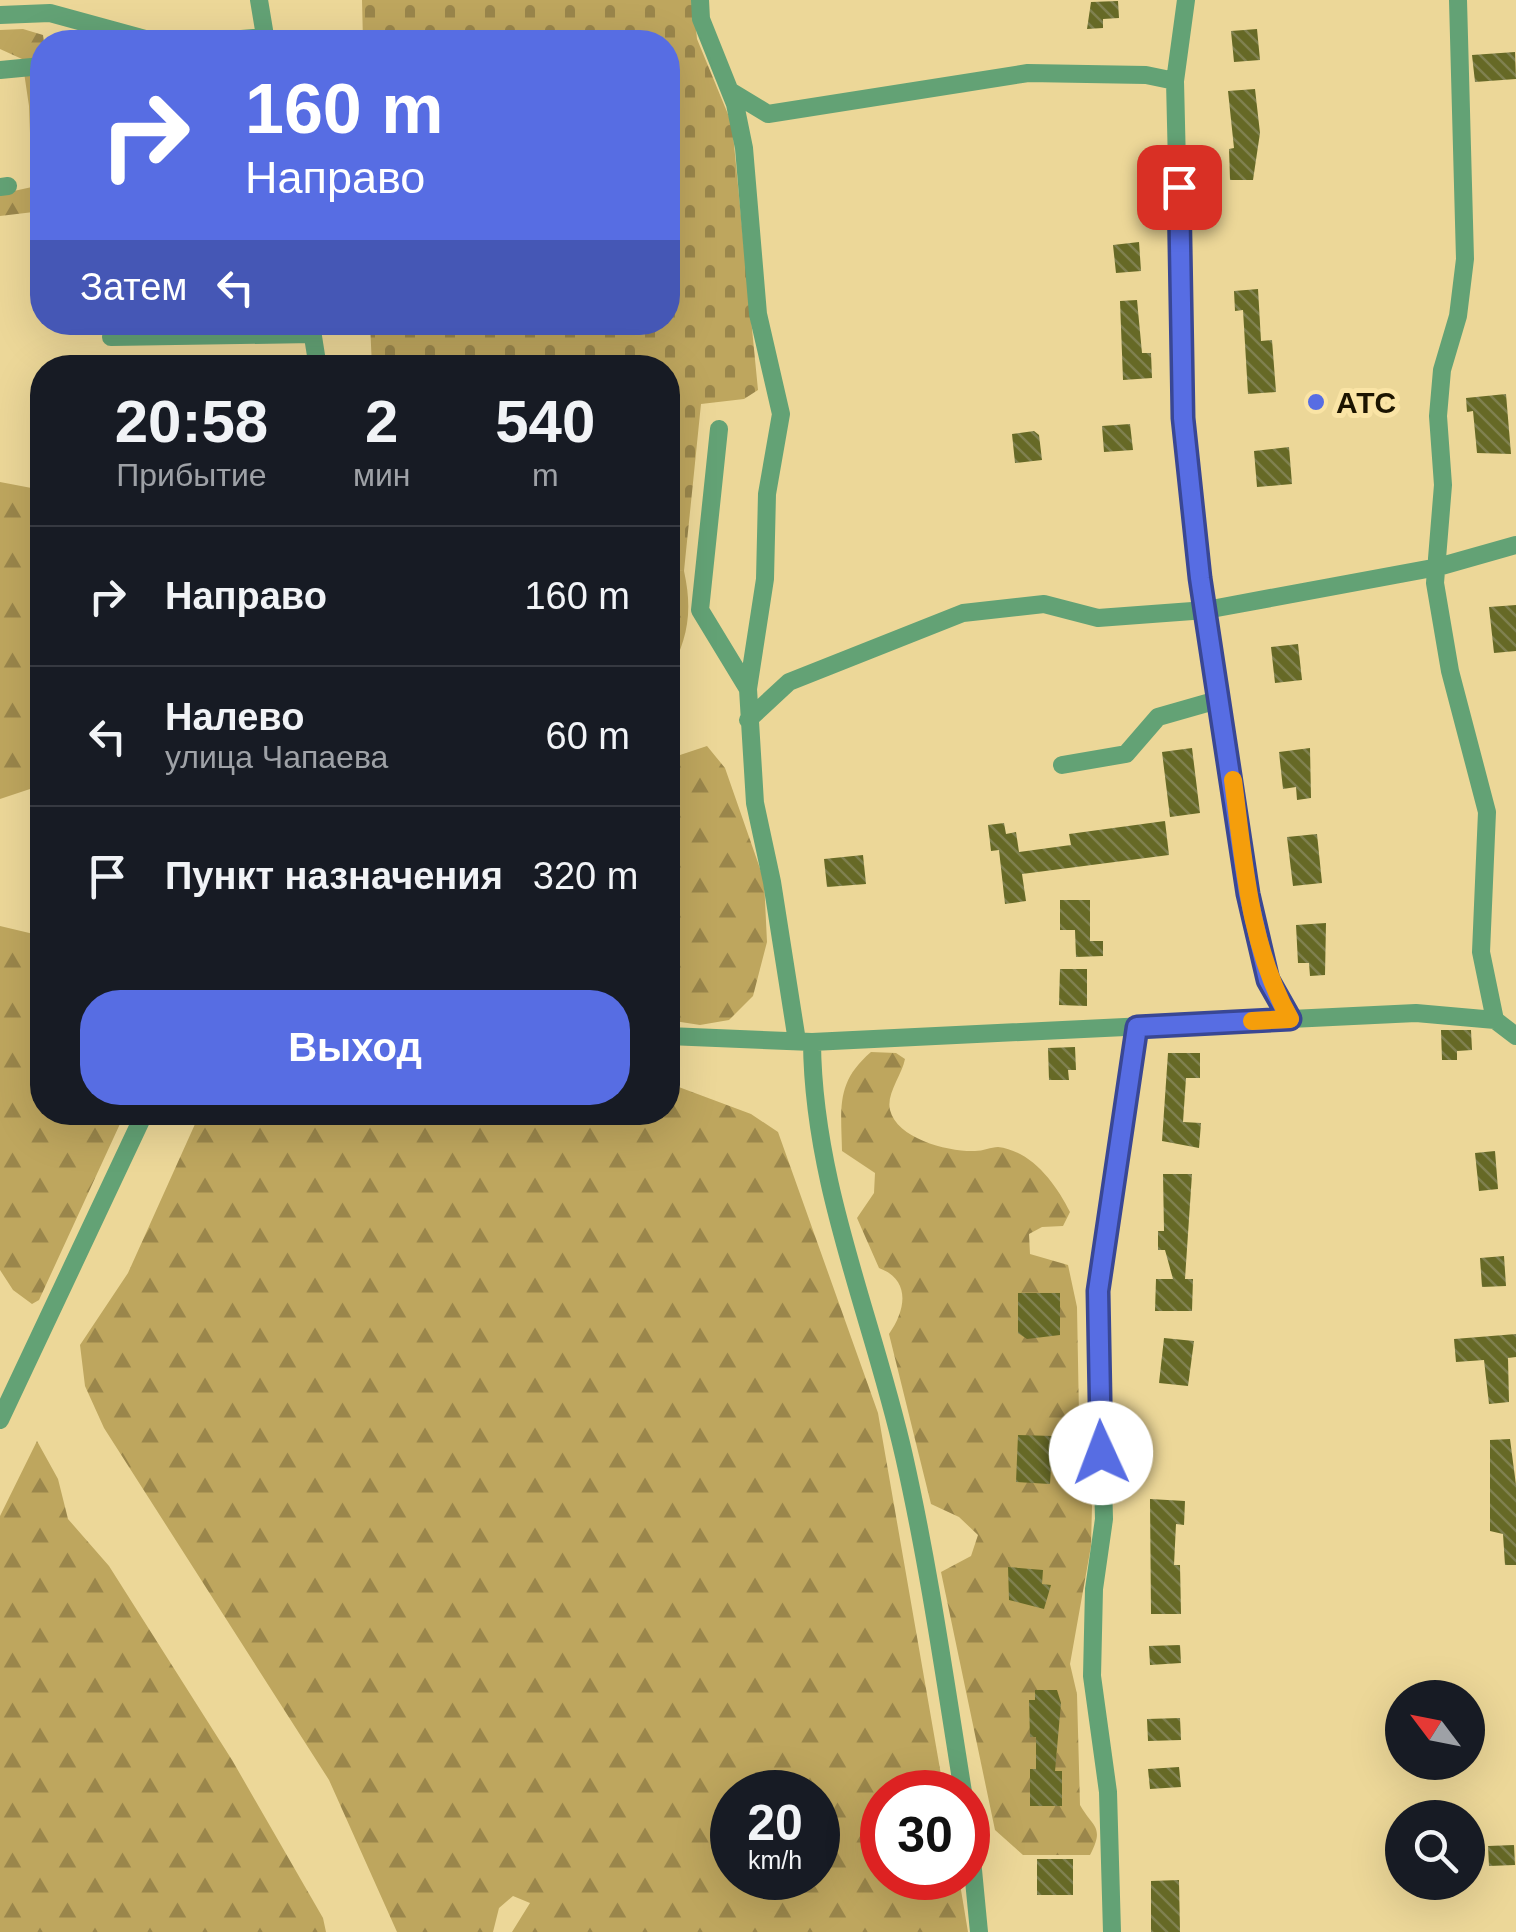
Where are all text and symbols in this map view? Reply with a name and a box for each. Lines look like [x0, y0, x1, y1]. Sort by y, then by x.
icon: right [80, 70, 210, 200]
text: 160 m [245, 70, 443, 148]
pin [1137, 145, 1222, 230]
text: Направо [245, 152, 425, 203]
icon: arrive [1152, 160, 1207, 215]
icon: left [208, 260, 263, 315]
text: Затем [80, 266, 188, 308]
place label: АТС [1336, 386, 1396, 419]
text: 20:58 [115, 388, 268, 455]
text: 2 [365, 388, 398, 455]
text: 540 [495, 388, 595, 455]
marker: АТС [1305, 391, 1327, 413]
text: Прибытие [116, 457, 267, 493]
text: мин [353, 457, 410, 493]
text: m [532, 457, 559, 493]
icon: right [80, 569, 135, 624]
text: Направо [165, 575, 327, 617]
text: 160 m [524, 575, 630, 617]
text: Налево [165, 696, 304, 738]
icon: left [80, 709, 135, 764]
text: 60 m [546, 715, 630, 757]
text: улица Чапаева [165, 739, 388, 775]
icon: arrive [80, 849, 135, 904]
text: Пункт назначения [165, 855, 503, 897]
text: 320 m [533, 855, 638, 897]
button: Выход [80, 990, 630, 1105]
position arrow [1049, 1401, 1153, 1505]
north arrow [1385, 1680, 1485, 1780]
map controls [1385, 1680, 1485, 1900]
speed limit sign: 30 [860, 1770, 990, 1900]
text: 20 [747, 1795, 803, 1851]
button: search [1385, 1800, 1485, 1900]
text: km/h [748, 1846, 802, 1874]

